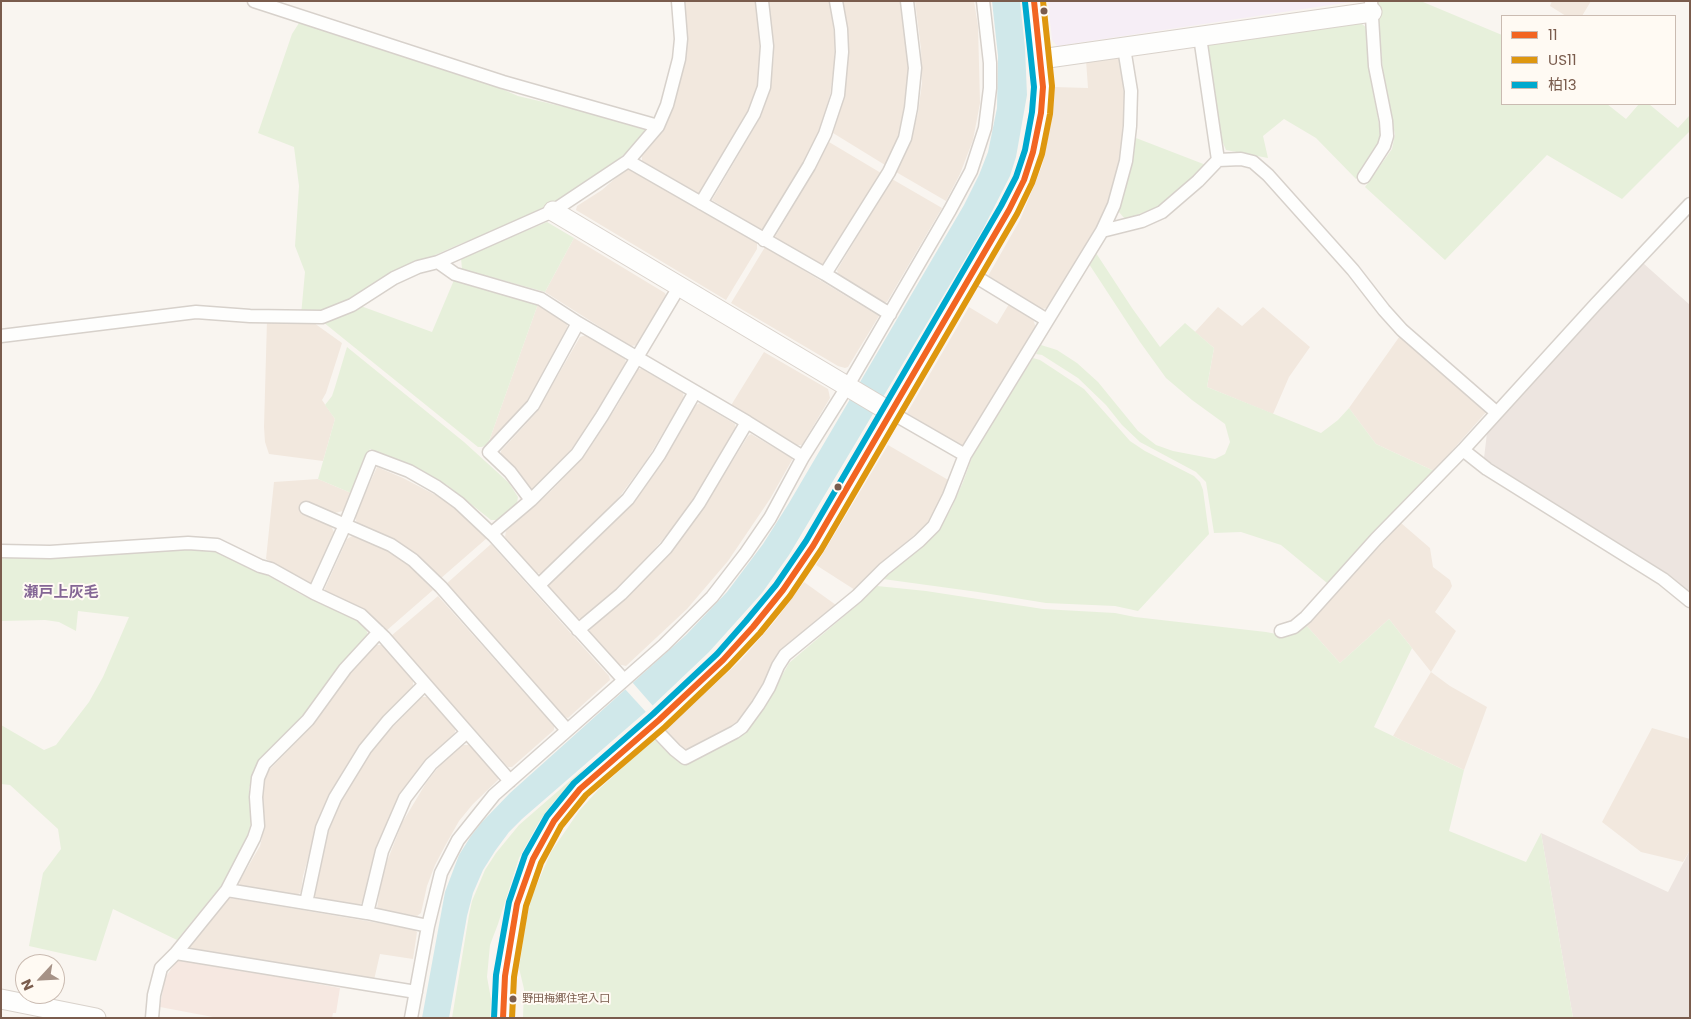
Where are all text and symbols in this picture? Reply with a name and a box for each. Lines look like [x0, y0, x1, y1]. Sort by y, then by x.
unlabelled marker [1039, 6, 1049, 16]
legend [1501, 15, 1676, 105]
text: 11 [1548, 24, 1558, 45]
text: US11 [1548, 49, 1577, 70]
text: 柏13 [1548, 74, 1577, 95]
unlabelled marker [833, 482, 843, 492]
district label: 瀬戸上灰毛 [24, 584, 98, 602]
north arrow [15, 954, 65, 1004]
text: N [16, 976, 39, 994]
place label: 野田梅郷住宅入口 [522, 992, 610, 1006]
marker: 野田梅郷住宅入口 [508, 994, 518, 1004]

